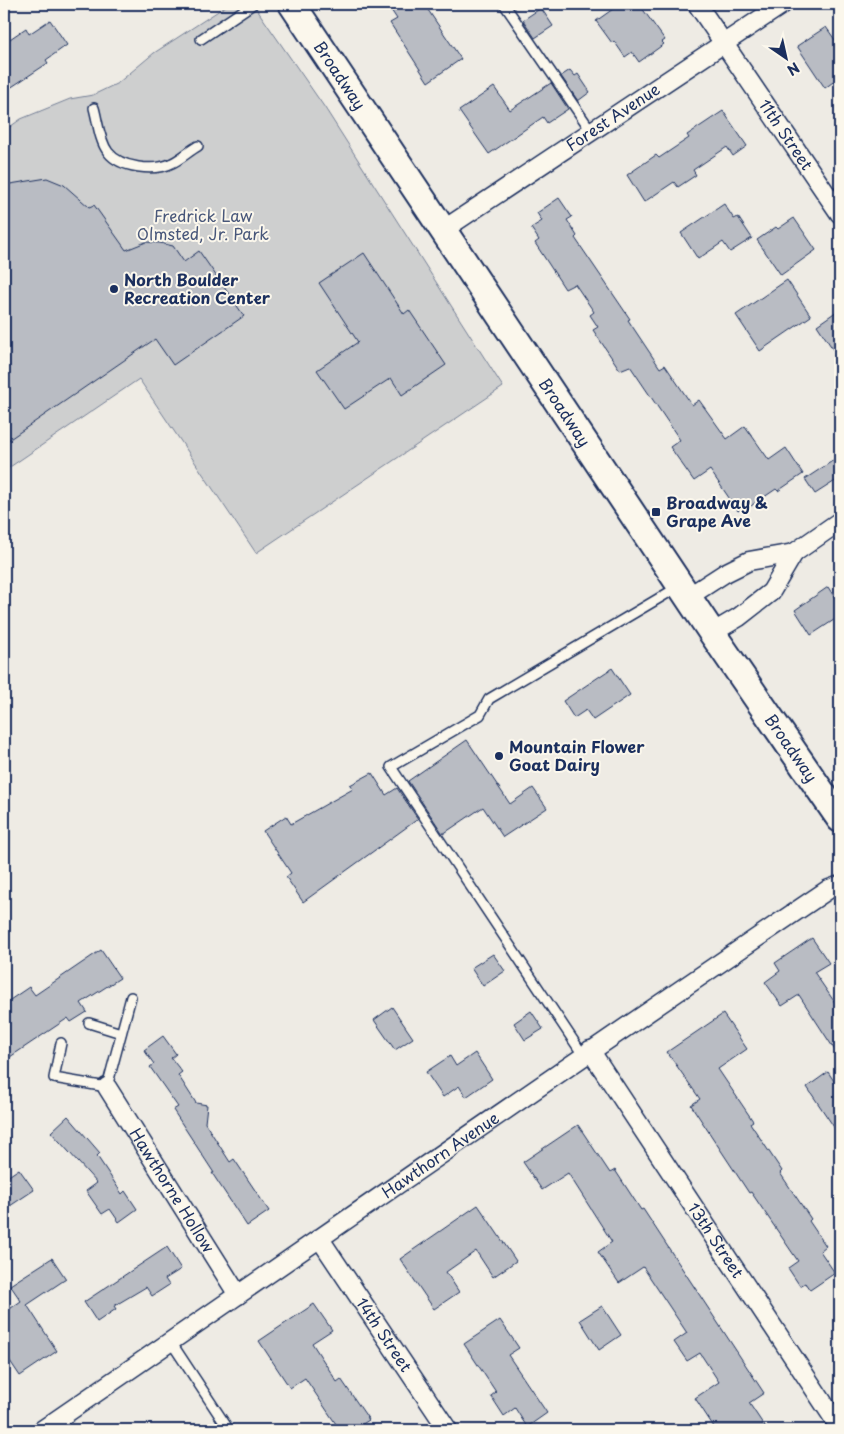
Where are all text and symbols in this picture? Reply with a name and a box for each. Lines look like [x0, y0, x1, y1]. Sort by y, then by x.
north arrow [762, 32, 812, 82]
street label: Broadway [309, 36, 372, 114]
text: N [783, 57, 804, 81]
street label: Forest Avenue [561, 76, 664, 156]
street label: 11th Street [754, 94, 820, 175]
park label: Fredrick Law Olmsted, Jr. Park [137, 203, 269, 245]
place label: North Boulder Recreation Center [124, 267, 271, 309]
marker: North Boulder Recreation Center [108, 283, 120, 295]
street label: Broadway [534, 373, 597, 451]
place label: Broadway & Grape Ave [666, 490, 768, 532]
marker: Broadway & Grape Ave [650, 506, 662, 518]
street label: Broadway [760, 708, 824, 786]
place label: Mountain Flower Goat Dairy [509, 734, 645, 776]
marker: Mountain Flower Goat Dairy [493, 750, 505, 762]
street label: Hawthorn Avenue [376, 1105, 503, 1203]
street label: Hawthorne Hollow [125, 1123, 221, 1257]
street label: 13th Street [683, 1197, 751, 1283]
street label: 14th Street [351, 1292, 419, 1376]

